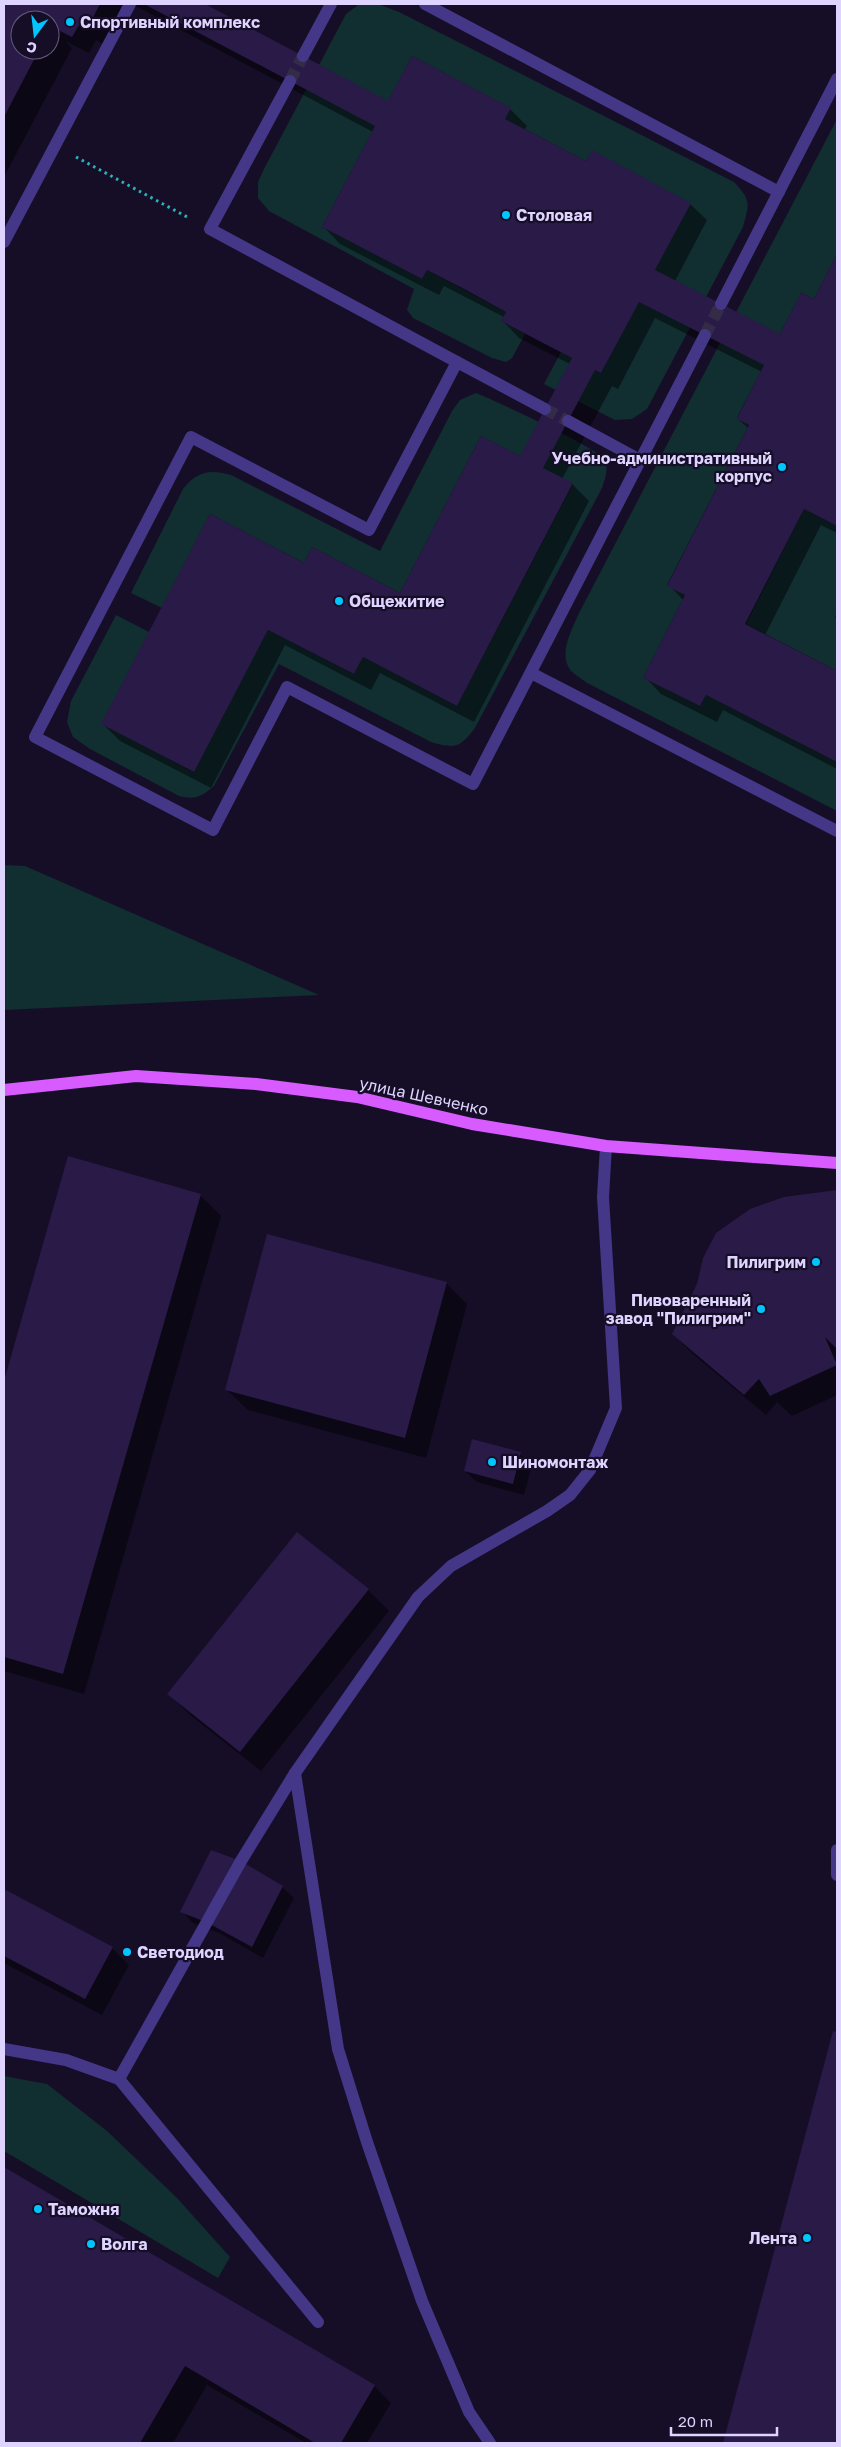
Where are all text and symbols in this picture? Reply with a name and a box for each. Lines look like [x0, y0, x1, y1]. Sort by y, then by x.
north arrow [10, 10, 60, 60]
place label: Спортивный комплекс [80, 12, 260, 32]
marker: Спортивный комплекс [64, 16, 76, 28]
text: С [24, 39, 39, 58]
place label: Столовая [516, 205, 592, 225]
marker: Столовая [500, 209, 512, 221]
place label: Учебно-административный корпус [552, 448, 772, 486]
marker: Учебно-административный корпус [776, 461, 788, 473]
place label: Общежитие [349, 591, 445, 611]
marker: Общежитие [333, 595, 345, 607]
street label: улица Шевченко [358, 1073, 490, 1119]
place label: Пилигрим [726, 1252, 806, 1272]
marker: Пилигрим [810, 1256, 822, 1268]
place label: Пивоваренный завод "Пилигрим" [606, 1290, 751, 1328]
marker: Пивоваренный завод "Пилигрим" [755, 1303, 767, 1315]
place label: Шиномонтаж [502, 1452, 608, 1472]
marker: Шиномонтаж [486, 1456, 498, 1468]
place label: Светодиод [137, 1942, 224, 1962]
marker: Светодиод [121, 1946, 133, 1958]
place label: Таможня [48, 2199, 119, 2219]
marker: Таможня [32, 2203, 44, 2215]
place label: Лента [749, 2228, 797, 2248]
marker: Лента [801, 2232, 813, 2244]
place label: Волга [101, 2234, 148, 2254]
marker: Волга [85, 2238, 97, 2250]
scale bar [671, 2404, 777, 2436]
text: 20 m [678, 2412, 713, 2430]

